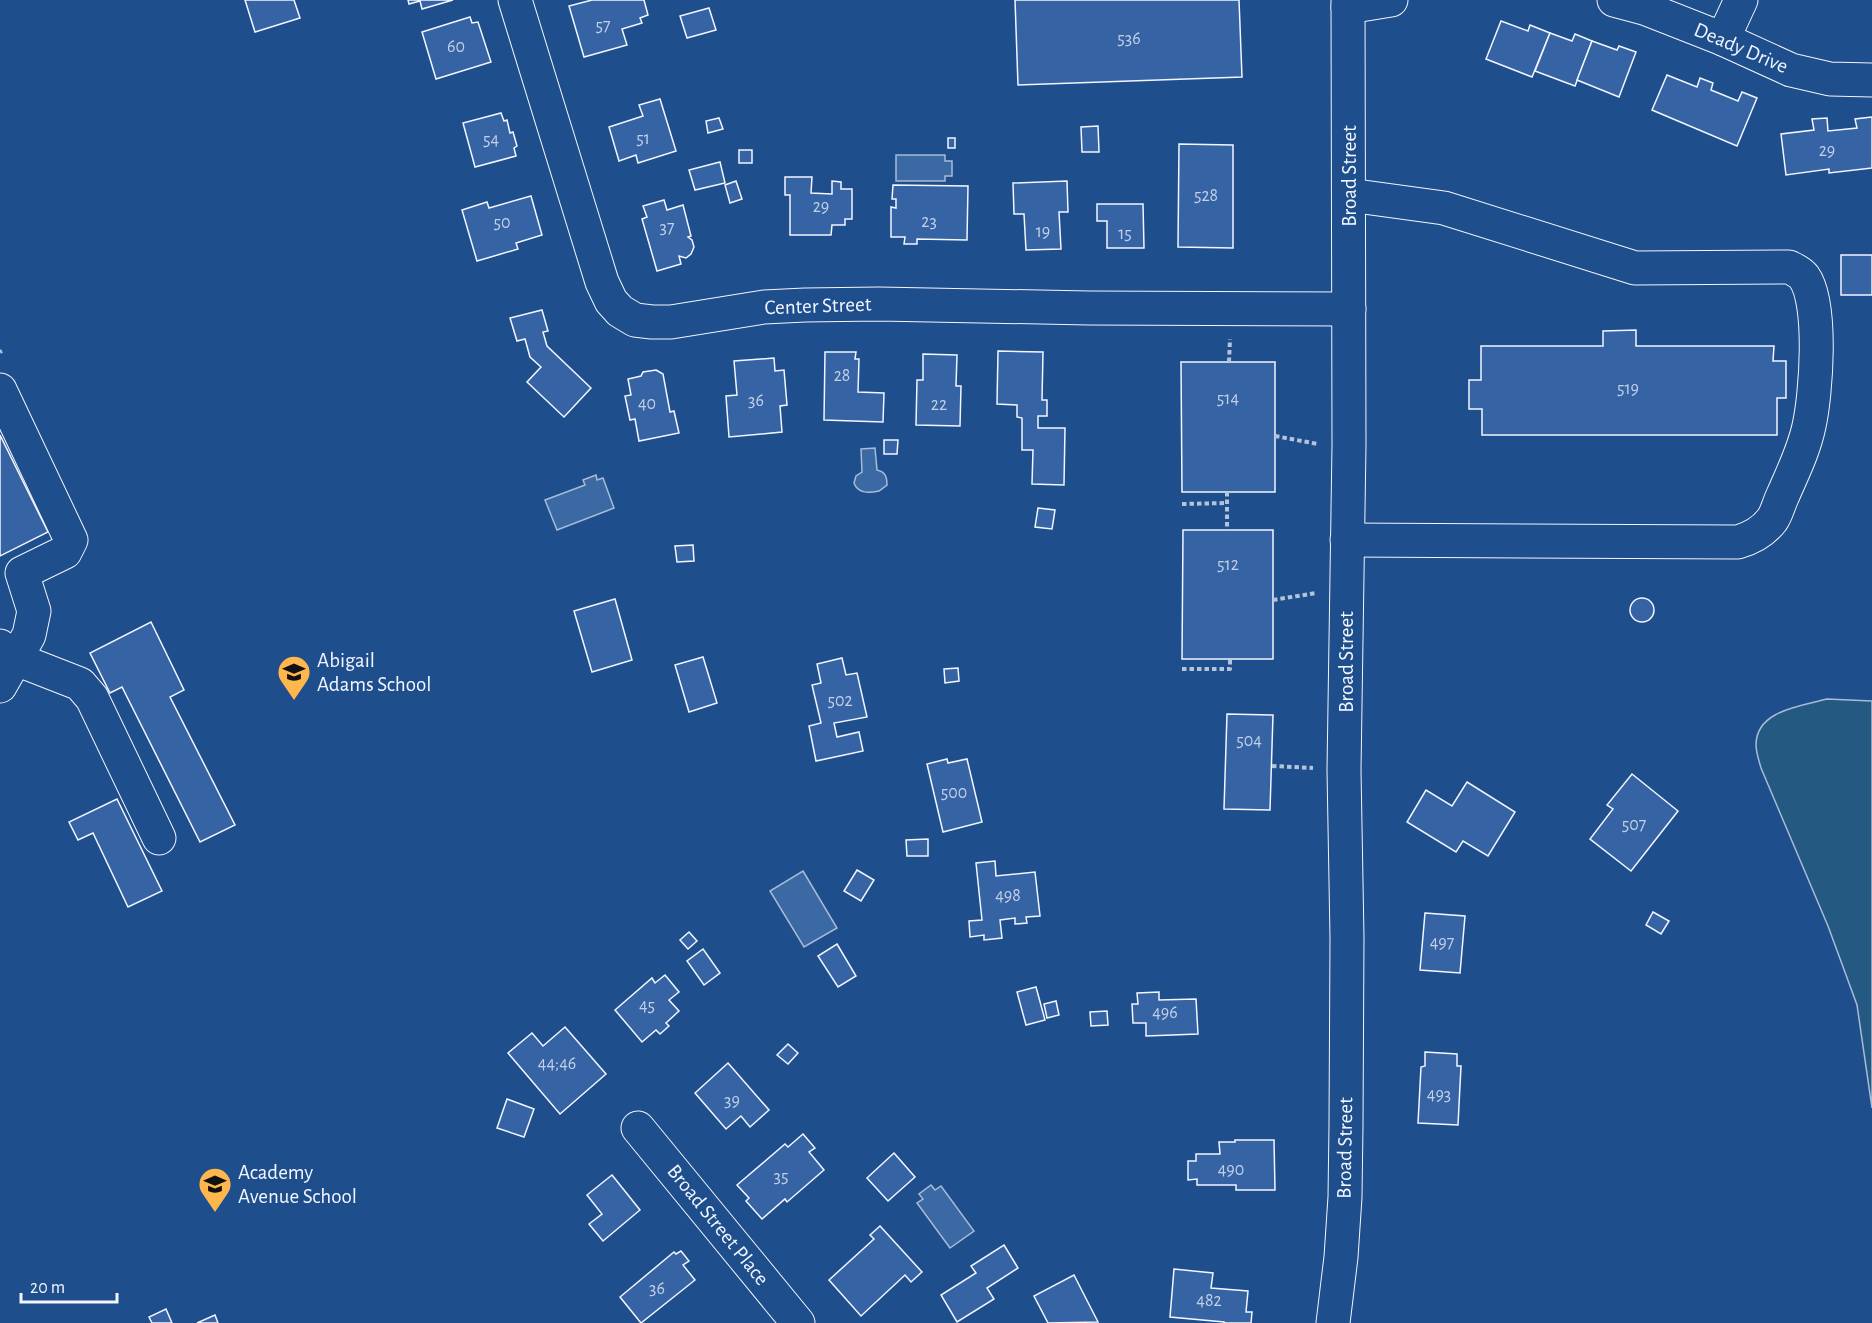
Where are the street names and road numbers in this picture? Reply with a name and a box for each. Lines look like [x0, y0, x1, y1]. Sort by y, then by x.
street label: Deady Drive [1691, 19, 1791, 77]
street label: Broad Street [1339, 125, 1360, 227]
street label: Center Street [764, 294, 872, 318]
street label: Broad Street [1336, 611, 1357, 713]
street label: Broad Street [1334, 1097, 1356, 1199]
street label: Broad Street Place [663, 1161, 773, 1289]

